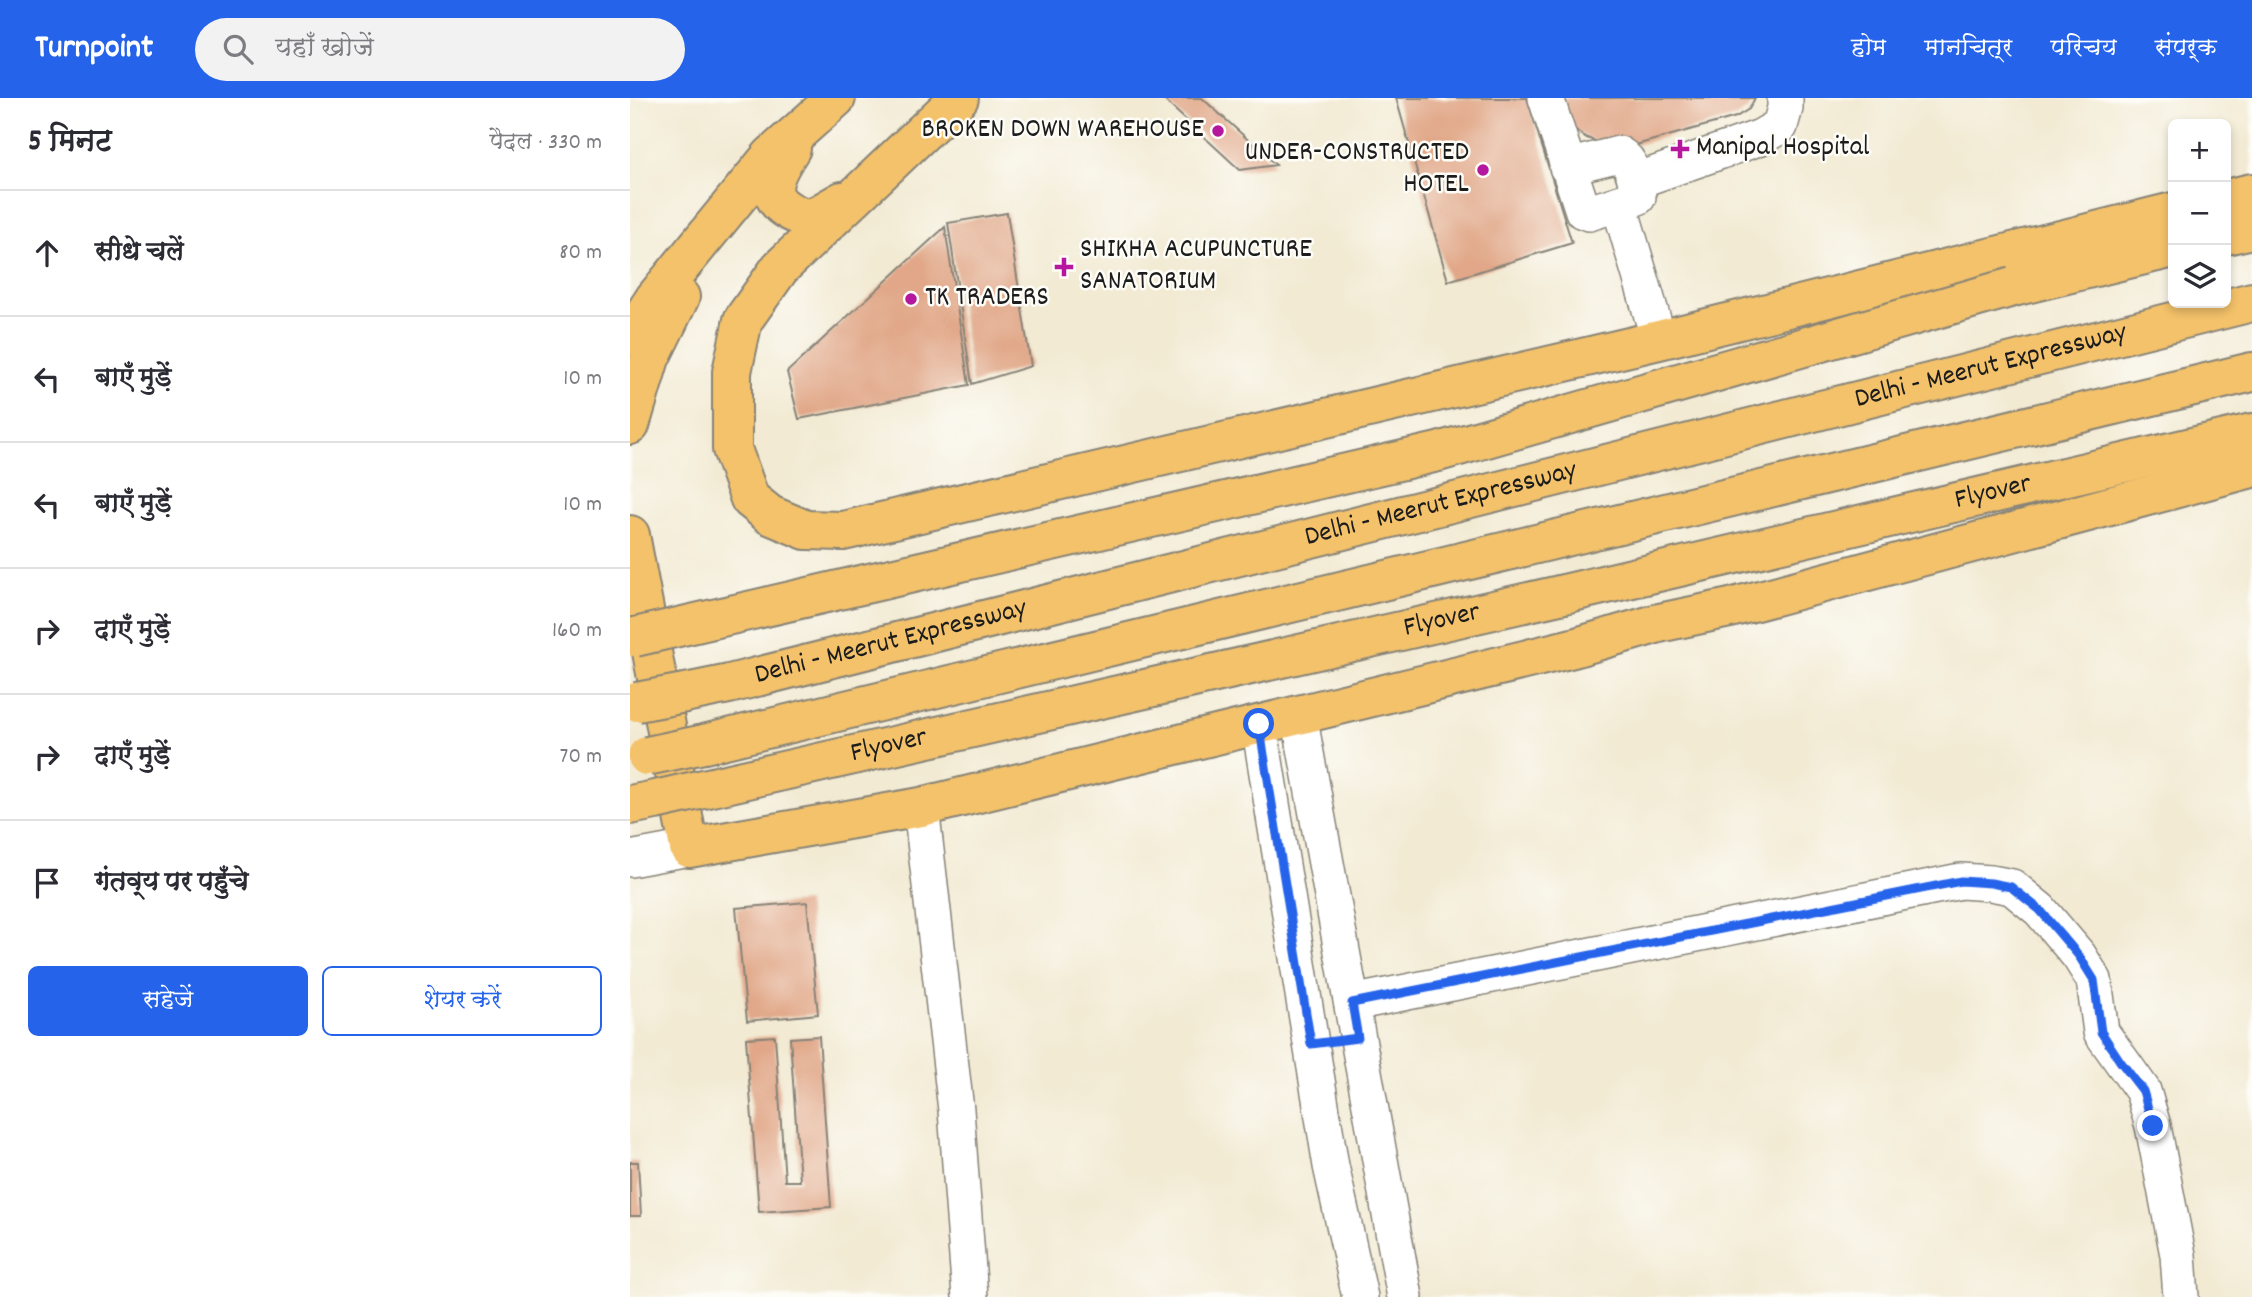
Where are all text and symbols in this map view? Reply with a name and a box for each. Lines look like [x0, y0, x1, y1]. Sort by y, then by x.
search box [195, 18, 685, 81]
text: Turnpoint [35, 26, 153, 73]
icon: search [219, 30, 257, 68]
text: यहाँ खोजें [275, 31, 374, 68]
text: होम [1851, 32, 1886, 66]
text: मानचित्र [1924, 32, 2013, 66]
text: परिचय [2051, 32, 2117, 66]
text: संपर्क [2155, 32, 2217, 66]
place label: BROKEN DOWN WAREHOUSE [922, 111, 1204, 151]
map controls [2168, 119, 2231, 308]
button: + [2168, 119, 2231, 182]
text: 5 मिनट [28, 122, 112, 165]
marker: BROKEN DOWN WAREHOUSE [1210, 123, 1226, 139]
text: पैदल · 330 m [489, 127, 602, 160]
place label: Manipal Hospital [1696, 129, 1870, 169]
place label: UNDER-CONSTRUCTED HOTEL [1245, 134, 1469, 206]
marker: Manipal Hospital [1670, 139, 1690, 159]
marker: UNDER-CONSTRUCTED HOTEL [1475, 162, 1491, 178]
button: − [2168, 182, 2231, 245]
place label: SHIKHA ACUPUNCTURE SANATORIUM [1080, 231, 1312, 303]
icon: ahead [28, 234, 66, 272]
text: सीधे चलें [95, 235, 184, 272]
text: 80 m [559, 237, 602, 270]
button: layers [2168, 245, 2231, 308]
marker: SHIKHA ACUPUNCTURE SANATORIUM [1054, 257, 1074, 277]
place label: TK TRADERS [925, 279, 1049, 319]
marker: TK TRADERS [903, 291, 919, 307]
street label: Delhi - Meerut Expressway [1851, 314, 2132, 421]
icon: left [28, 360, 66, 398]
text: बाएँ मुड़ें [95, 361, 172, 398]
text: 10 m [563, 363, 602, 396]
street label: Delhi - Meerut Expressway [1301, 452, 1582, 559]
street label: Flyover [1951, 465, 2036, 522]
icon: left [28, 486, 66, 524]
text: बाएँ मुड़ें [95, 487, 172, 524]
text: 10 m [563, 489, 602, 522]
street label: Delhi - Meerut Expressway [751, 590, 1032, 697]
street label: Flyover [1400, 593, 1485, 650]
icon: right [28, 612, 66, 650]
text: दाएँ मुड़ें [95, 613, 170, 650]
text: 160 m [552, 615, 602, 648]
route start [1243, 708, 1274, 739]
street label: Flyover [847, 719, 932, 775]
icon: right [28, 738, 66, 776]
text: दाएँ मुड़ें [95, 739, 170, 776]
text: 70 m [560, 741, 602, 774]
icon: arrive [28, 864, 66, 902]
text: गंतव्य पर पहुँचे [95, 865, 249, 902]
button: सहेजें [28, 966, 308, 1036]
button: शेयर करें [322, 966, 602, 1036]
route end [2137, 1110, 2168, 1141]

